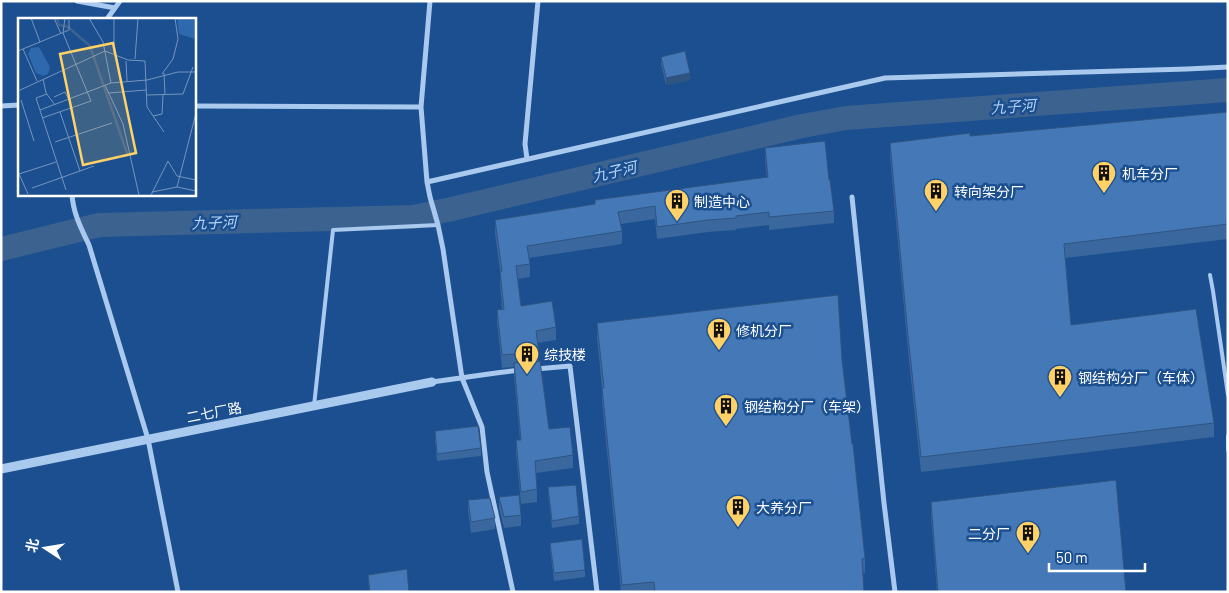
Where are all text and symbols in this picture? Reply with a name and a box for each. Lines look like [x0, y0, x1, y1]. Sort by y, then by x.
inset map [18, 18, 195, 195]
water label: 九子河 [990, 95, 1039, 117]
water label: 九子河 [590, 156, 641, 185]
building icon: 机车分厂 [1091, 160, 1117, 194]
place label: 机车分厂 [1122, 165, 1178, 182]
building icon: 转向架分厂 [923, 178, 949, 212]
place label: 转向架分厂 [954, 183, 1024, 200]
building icon: 制造中心 [664, 188, 690, 222]
place label: 制造中心 [694, 193, 750, 210]
water label: 九子河 [191, 212, 240, 232]
building icon: 修机分厂 [706, 317, 732, 351]
place label: 修机分厂 [736, 322, 792, 339]
building icon: 综技楼 [514, 341, 540, 375]
place label: 综技楼 [544, 346, 586, 363]
building icon: 钢结构分厂（车体） [1047, 364, 1073, 398]
place label: 钢结构分厂（车体） [1078, 369, 1204, 386]
building icon: 钢结构分厂（车架） [713, 393, 739, 427]
street label: 二七厂路 [185, 398, 243, 426]
place label: 钢结构分厂（车架） [744, 398, 870, 415]
building icon: 大养分厂 [725, 494, 751, 528]
place label: 大养分厂 [756, 499, 812, 516]
building icon: 二分厂 [1015, 520, 1041, 554]
north arrow [20, 523, 70, 573]
place label: 二分厂 [968, 525, 1010, 542]
text: 北 [22, 537, 42, 554]
scale bar [1049, 540, 1145, 572]
text: 50 m [1056, 548, 1088, 566]

